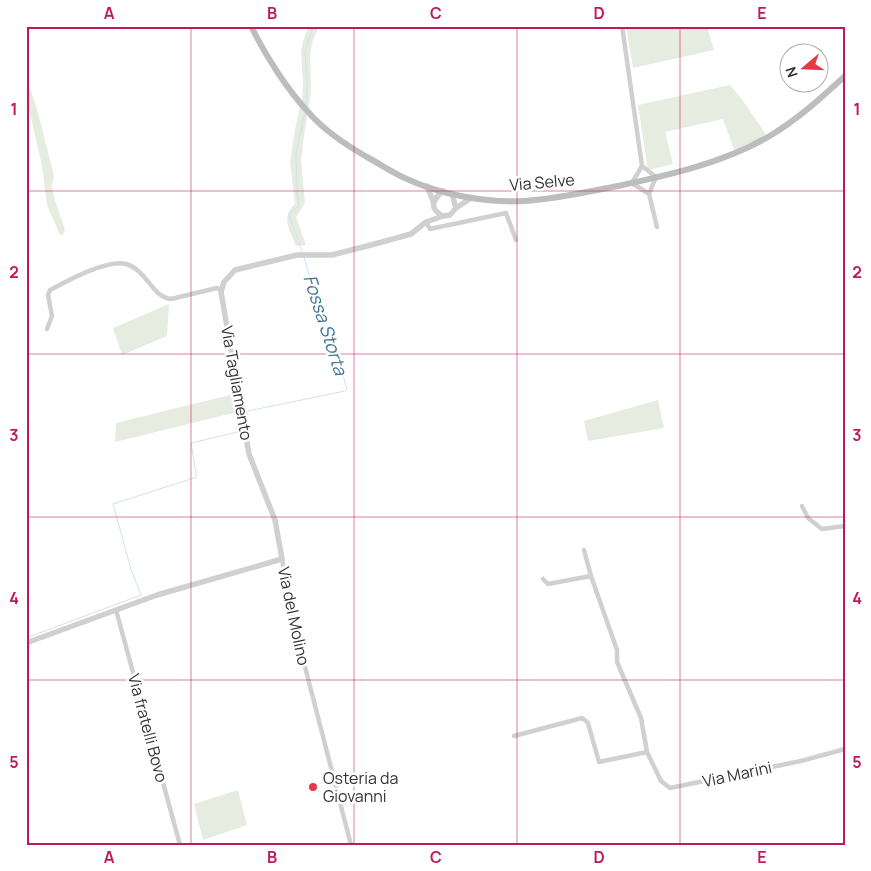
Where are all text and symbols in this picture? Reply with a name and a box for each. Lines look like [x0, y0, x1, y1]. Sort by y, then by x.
text: A [104, 2, 115, 24]
text: B [267, 2, 277, 24]
text: C [430, 2, 442, 24]
text: D [593, 2, 605, 24]
text: E [757, 2, 767, 24]
north arrow [778, 42, 828, 92]
text: N [781, 65, 802, 80]
text: 1 [10, 98, 18, 120]
text: 1 [853, 98, 861, 120]
street label: Via Selve [509, 168, 575, 196]
text: 2 [9, 261, 19, 283]
text: 2 [852, 261, 862, 283]
water label: Fossa Storta [298, 271, 354, 379]
street label: Via Tagliamento [216, 324, 258, 442]
text: 3 [9, 424, 19, 446]
text: 3 [852, 424, 862, 446]
street label: Via del Molino [273, 565, 315, 667]
text: 4 [9, 587, 19, 609]
text: 4 [852, 587, 862, 609]
street label: Via fratelli Bovo [123, 671, 173, 785]
text: 5 [9, 751, 19, 773]
text: 5 [852, 751, 862, 773]
street label: Via Marini [700, 756, 774, 792]
place label: Osteria da Giovanni [323, 767, 398, 807]
marker: Osteria da Giovanni [307, 781, 319, 793]
text: A [104, 846, 115, 868]
text: B [267, 846, 277, 868]
text: C [430, 846, 442, 868]
text: D [593, 846, 605, 868]
text: E [757, 846, 767, 868]

